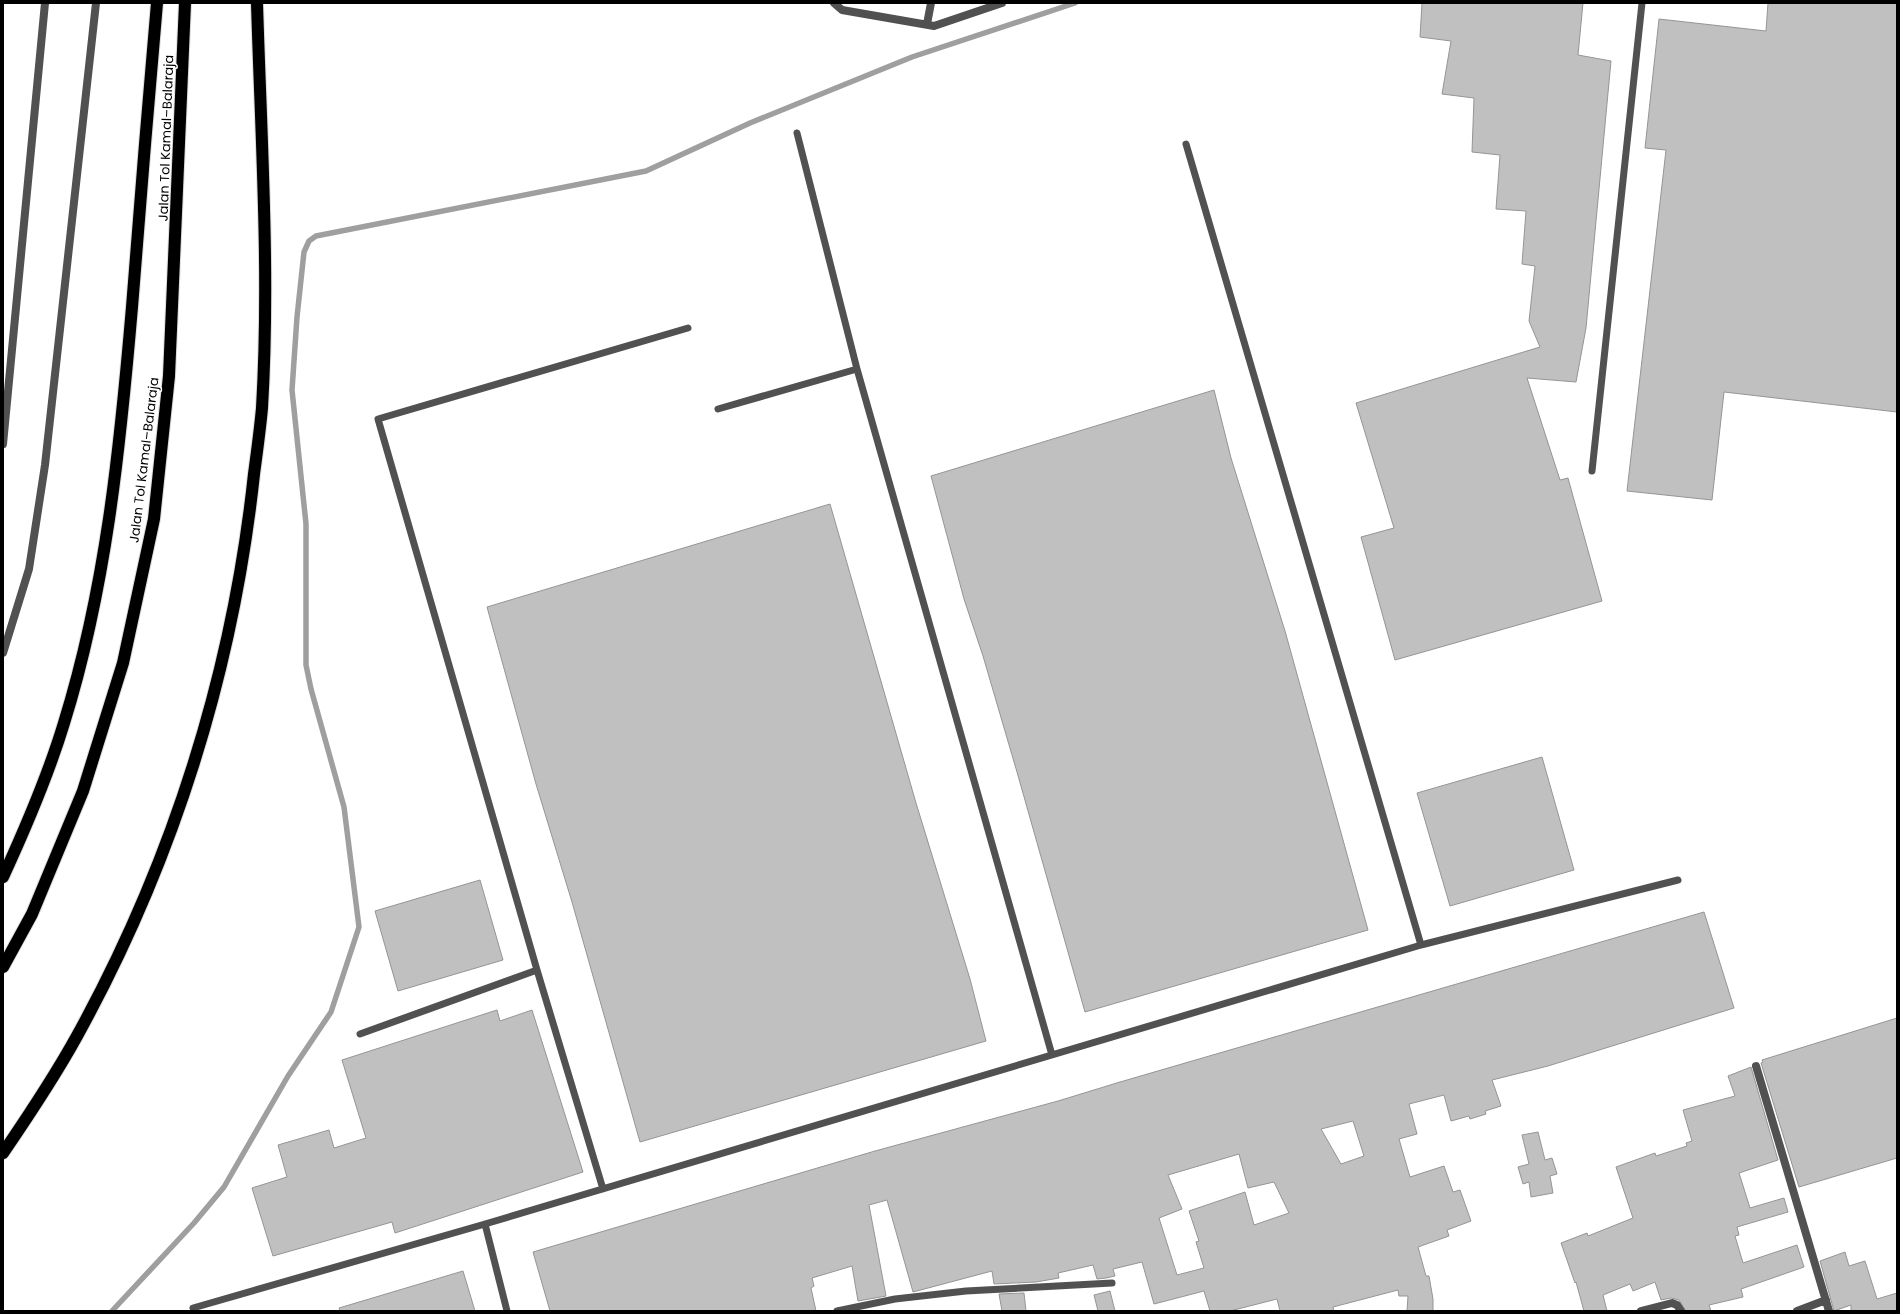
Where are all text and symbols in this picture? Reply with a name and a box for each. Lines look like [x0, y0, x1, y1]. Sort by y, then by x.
street label: Jalan Tol Kamal–Balaraja [154, 54, 178, 222]
street label: Jalan Tol Kamal–Balaraja [124, 376, 164, 544]

